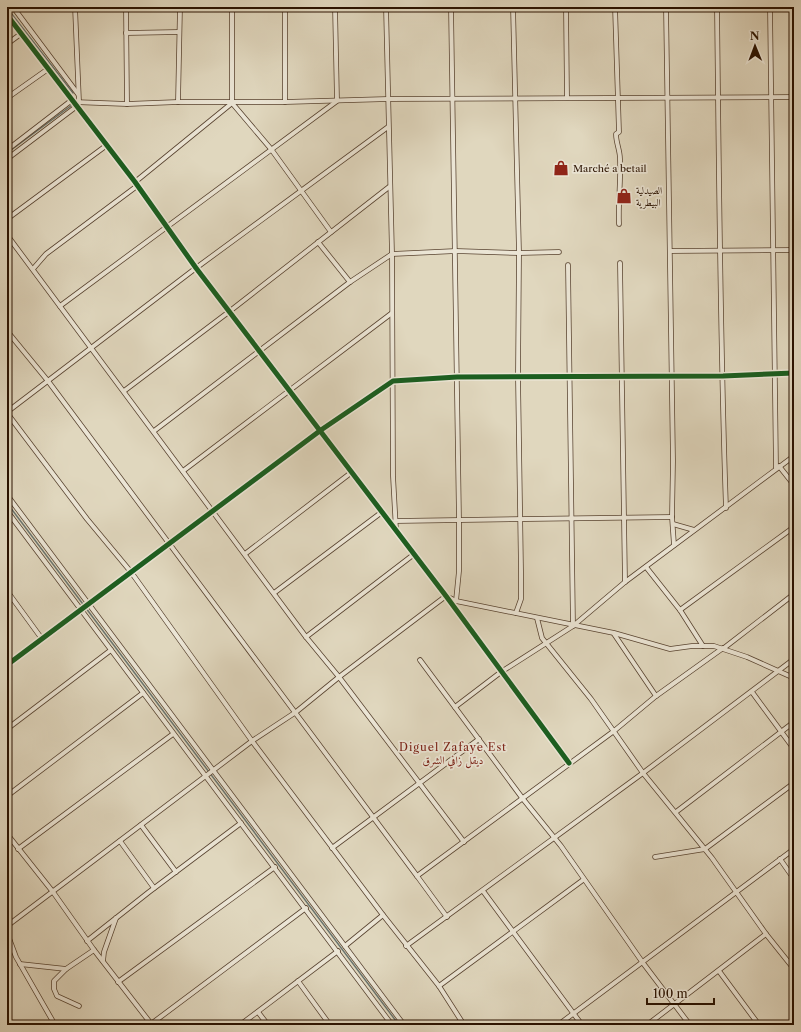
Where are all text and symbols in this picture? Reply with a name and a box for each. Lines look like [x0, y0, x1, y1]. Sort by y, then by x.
north arrow [735, 26, 775, 66]
text: N [750, 29, 760, 43]
shop icon: Marché a betail [552, 159, 570, 177]
place label: Marché a betail [573, 162, 646, 175]
place label: الصيدلية البيطرية [636, 184, 662, 209]
shop icon: الصيدلية البيطرية [615, 187, 633, 205]
district label: Diguel Zafaye Est ديقل زافي الشرق [399, 740, 507, 769]
scale bar [647, 980, 714, 1006]
text: 100 m [653, 986, 688, 1001]

